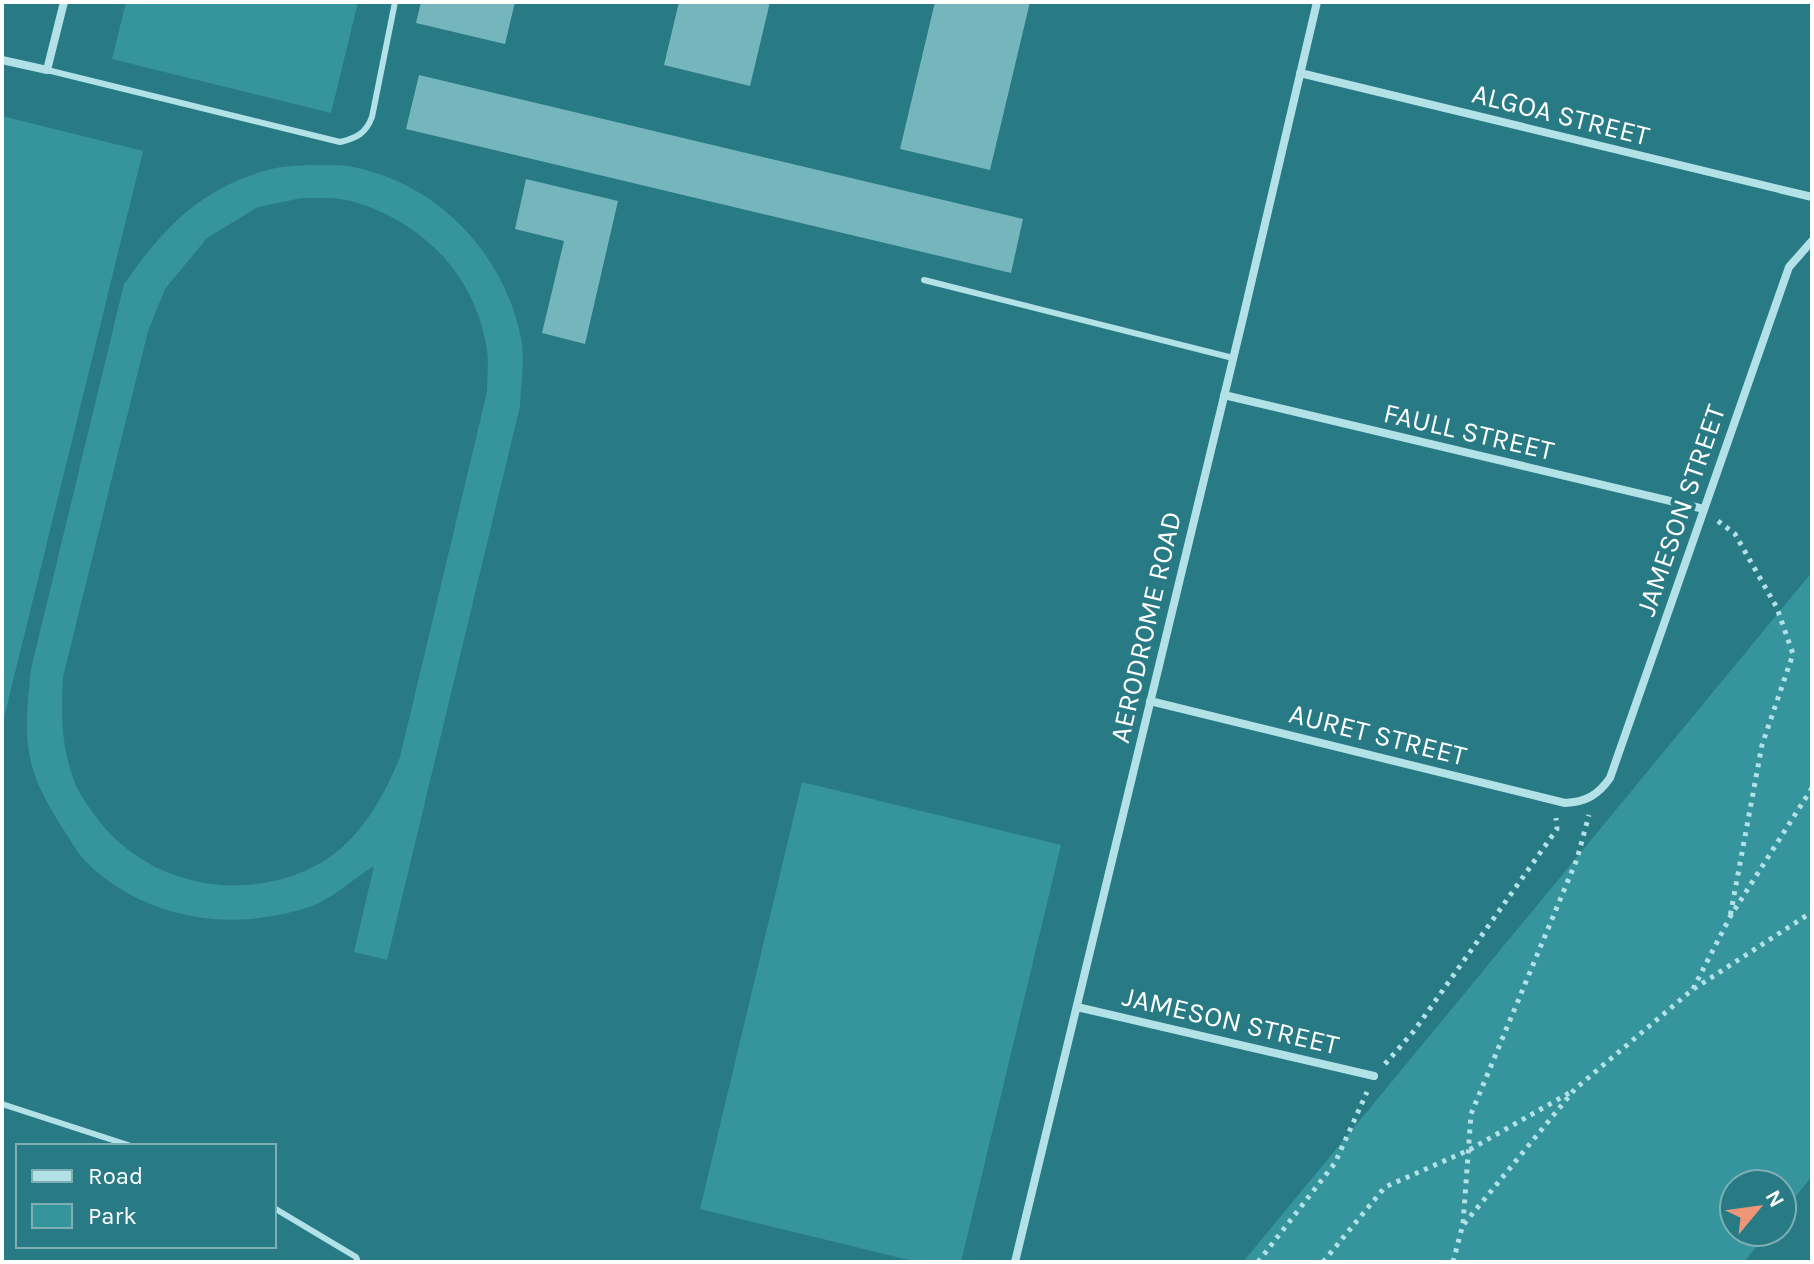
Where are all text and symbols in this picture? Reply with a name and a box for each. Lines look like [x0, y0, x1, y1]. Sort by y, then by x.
street label: ALGOA STREET [1469, 77, 1653, 152]
street label: FAULL STREET [1380, 396, 1557, 467]
street label: JAMESON STREET [1629, 400, 1732, 620]
street label: AERODROME ROAD [1103, 508, 1188, 746]
street label: AURET STREET [1286, 697, 1470, 772]
street label: JAMESON STREET [1119, 980, 1342, 1061]
legend [16, 1144, 276, 1248]
text: Road [88, 1162, 143, 1190]
north arrow [1718, 1168, 1798, 1248]
text: N [1759, 1186, 1790, 1212]
text: Park [88, 1202, 137, 1230]

